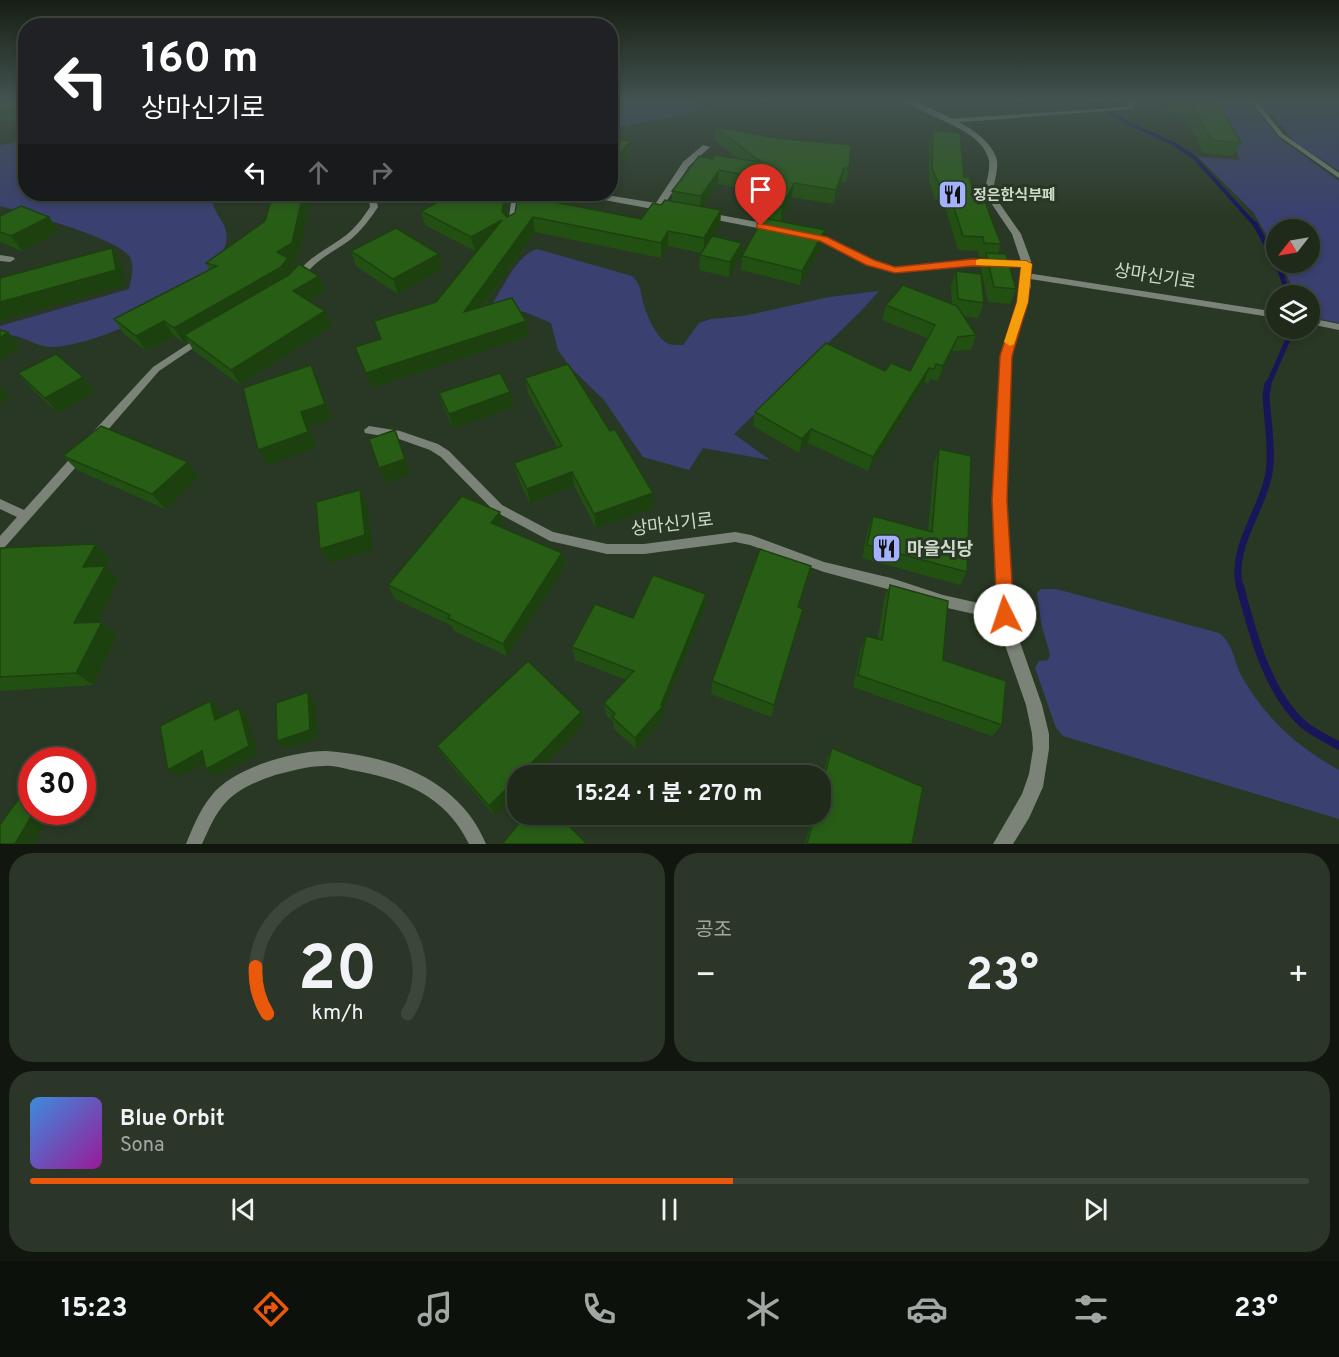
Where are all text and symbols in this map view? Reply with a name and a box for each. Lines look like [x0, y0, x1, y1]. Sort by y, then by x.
text: 160 m [141, 34, 259, 87]
icon: left [42, 42, 120, 120]
text: 상마신기로 [141, 93, 265, 127]
icon: left [239, 156, 272, 189]
icon: ahead [302, 156, 335, 189]
icon: right [365, 156, 398, 189]
pin [735, 164, 786, 226]
icon: arrive [744, 173, 777, 206]
restaurant icon: 정은한식부페 [936, 179, 968, 211]
place label: 정은한식부페 [973, 187, 1056, 206]
north arrow [1266, 219, 1320, 273]
map controls [1266, 219, 1320, 339]
street label: 상마신기로 [1112, 260, 1197, 295]
button: layers [1266, 285, 1320, 339]
street label: 상마신기로 [630, 509, 715, 542]
restaurant icon: 마을식당 [870, 533, 902, 565]
place label: 마을식당 [907, 539, 973, 562]
position arrow [973, 583, 1037, 647]
speed limit sign: 30 [18, 747, 96, 825]
text: 15:24 · 1 분 · 270 m [576, 781, 762, 808]
text: 공조 [695, 918, 732, 944]
text: 20 [297, 933, 377, 1012]
text: 23° [965, 949, 1039, 1006]
text: − [695, 956, 716, 998]
text: + [1288, 956, 1309, 998]
text: km/h [311, 1001, 363, 1028]
text: Blue Orbit [120, 1106, 225, 1133]
text: Sona [120, 1133, 165, 1159]
icon: previous [227, 1193, 260, 1226]
icon: pause [653, 1193, 686, 1226]
icon: next [1079, 1193, 1112, 1226]
icon: directions [250, 1288, 292, 1330]
icon: music [414, 1288, 456, 1330]
icon: phone [578, 1288, 620, 1330]
icon: climate [742, 1288, 784, 1330]
icon: car [906, 1288, 948, 1330]
icon: filters [1070, 1288, 1112, 1330]
text: 15:23 [61, 1292, 128, 1326]
text: 23° [1234, 1292, 1278, 1326]

